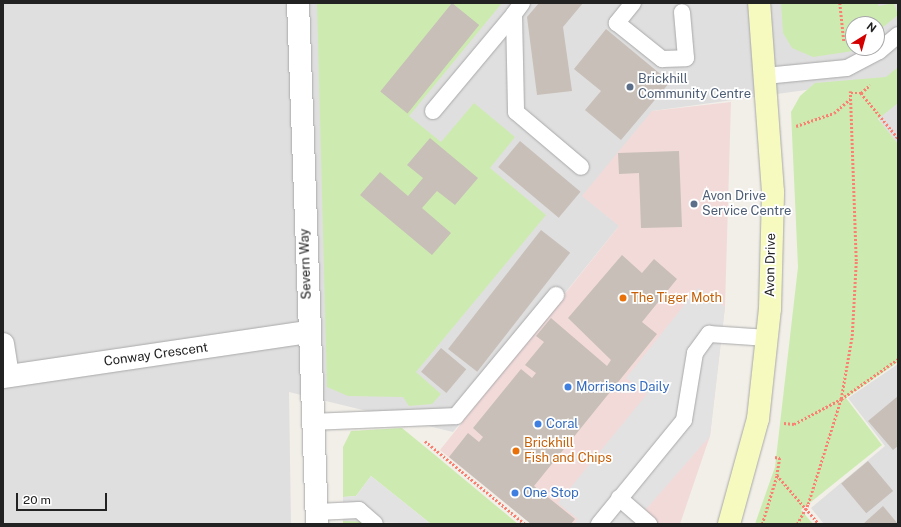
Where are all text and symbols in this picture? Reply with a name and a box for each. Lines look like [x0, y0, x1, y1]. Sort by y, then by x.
north arrow [845, 16, 885, 56]
text: N [865, 20, 879, 35]
place label: Brickhill Community Centre [638, 72, 751, 103]
marker: Brickhill Community Centre [625, 82, 635, 92]
place label: Avon Drive Service Centre [702, 189, 792, 220]
marker: Avon Drive Service Centre [689, 199, 699, 209]
street label: Severn Way [297, 228, 315, 300]
street label: Avon Drive [763, 233, 779, 297]
place label: The Tiger Moth [631, 290, 722, 306]
marker: The Tiger Moth [618, 293, 628, 303]
street label: Conway Crescent [103, 340, 209, 370]
place label: Morrisons Daily [576, 379, 669, 395]
marker: Morrisons Daily [563, 382, 573, 392]
place label: Coral [546, 416, 578, 432]
marker: Coral [533, 419, 543, 429]
place label: Brickhill Fish and Chips [524, 436, 612, 467]
marker: Brickhill Fish and Chips [511, 446, 521, 456]
scale bar [18, 485, 109, 511]
place label: One Stop [523, 485, 579, 501]
marker: One Stop [510, 488, 520, 498]
text: 20 m [23, 493, 51, 507]

